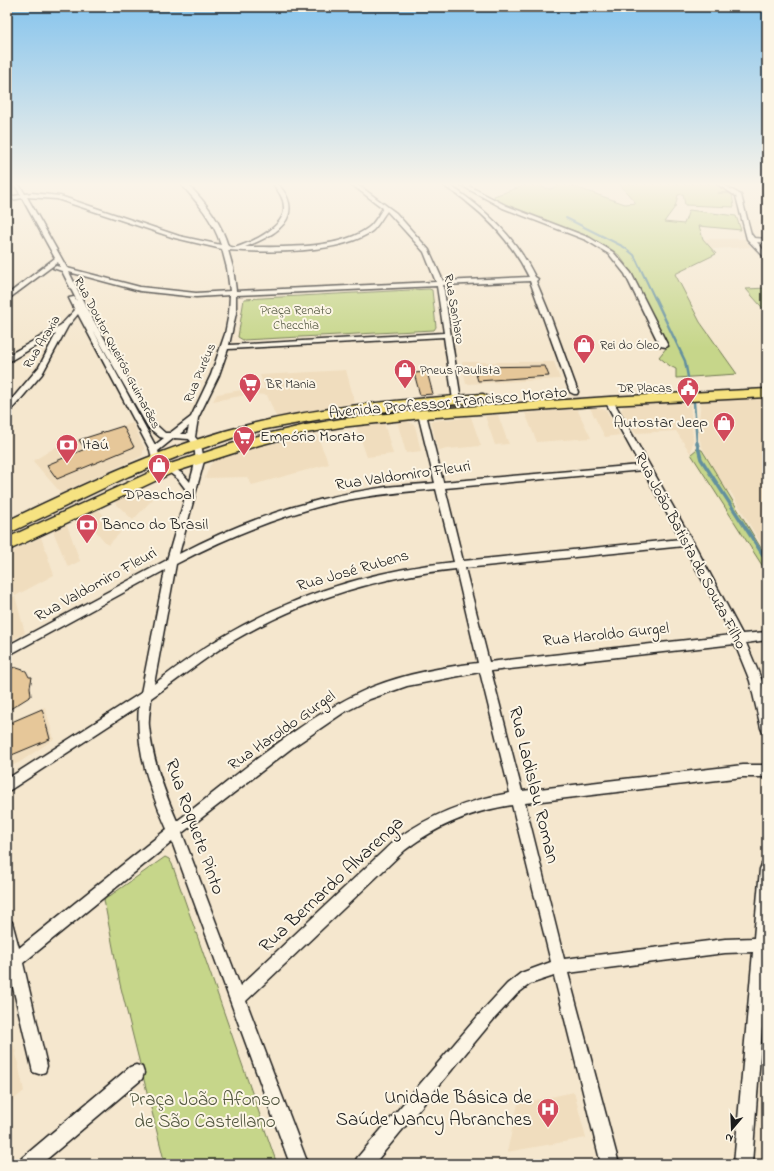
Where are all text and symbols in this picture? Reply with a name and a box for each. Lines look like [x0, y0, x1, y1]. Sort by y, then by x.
street label: Rua Sanharo [439, 273, 470, 346]
street label: Rua Doutor Queirós Guimarães [69, 274, 165, 433]
park label: Praça Renato Checchia [260, 301, 332, 335]
street label: Rua Araxia [19, 312, 65, 372]
shop icon: Rei do Óleo [571, 332, 597, 365]
place label: Rei do Óleo [600, 336, 659, 355]
street label: Rua Puréus [179, 340, 221, 406]
shop icon: Pneus Paulista [392, 357, 418, 390]
place label: Pneus Paulista [420, 361, 500, 380]
supermarket icon: BR Mania [237, 371, 263, 404]
place label: BR Mania [265, 375, 316, 394]
public building icon: DR Placas [675, 375, 701, 408]
place label: DR Placas [616, 379, 672, 398]
street label: Avenida Professor Francisco Morato [328, 381, 568, 425]
shop icon: Autostar Jeep [711, 410, 737, 443]
place label: Autostar Jeep [613, 411, 708, 435]
supermarket icon: Empório Morato [231, 424, 257, 457]
place label: Empório Morato [260, 425, 365, 449]
bank icon: Itaú [54, 432, 80, 465]
place label: Itaú [82, 433, 109, 457]
street label: Rua João Batista de Souza Filho [628, 448, 752, 654]
shop icon: DPaschoal [146, 452, 172, 485]
street label: Rua Valdomiro Fleuri [334, 455, 472, 497]
place label: DPaschoal [122, 483, 195, 507]
bank icon: Banco do Brasil [74, 512, 100, 545]
place label: Banco do Brasil [101, 513, 208, 537]
street label: Rua Valdomiro Fleuri [30, 541, 162, 629]
street label: Rua José Rubens [294, 544, 412, 598]
street label: Rua Haroldo Gurgel [542, 616, 670, 654]
street label: Rua Haroldo Gurgel [223, 685, 341, 777]
street label: Rua Ladislau Roman [500, 704, 566, 866]
street label: Rua Roquete Pinto [157, 755, 231, 899]
street label: Rua Bernardo Alvarenga [254, 811, 412, 961]
place label: Unidade Básica de Saúde Nancy Abranches [336, 1085, 532, 1135]
park label: Praça João Afonso de São Castellano [129, 1087, 281, 1136]
hospital icon: Unidade Básica de Saúde Nancy Abranches [535, 1096, 561, 1129]
north arrow [712, 1109, 752, 1149]
text: N [723, 1129, 735, 1146]

